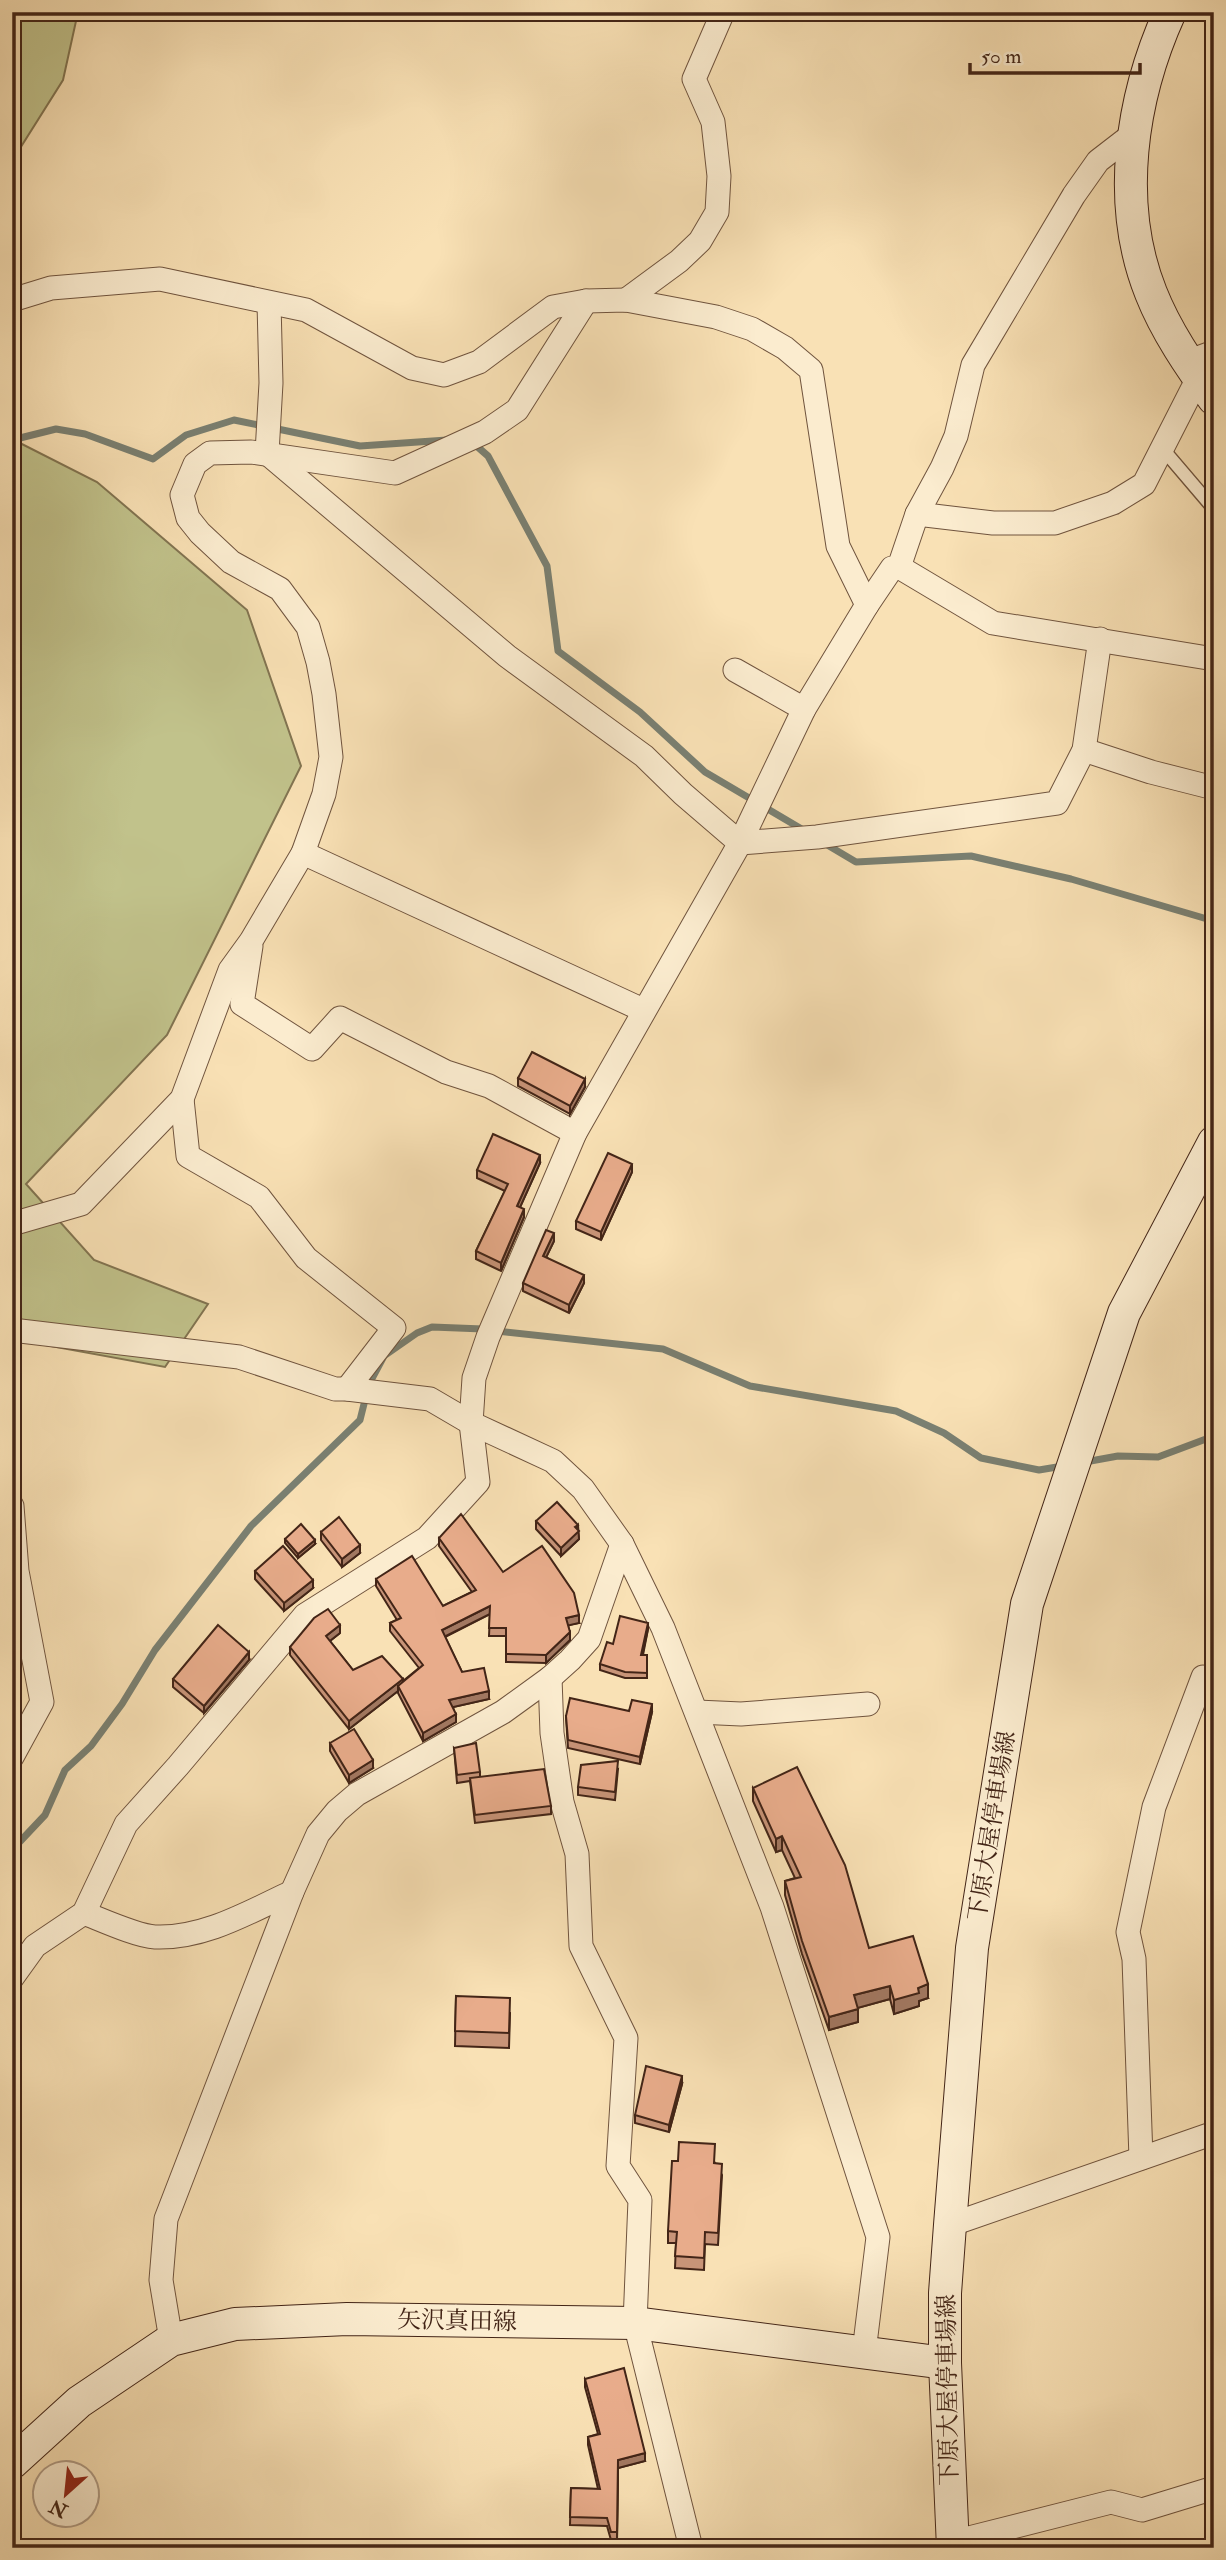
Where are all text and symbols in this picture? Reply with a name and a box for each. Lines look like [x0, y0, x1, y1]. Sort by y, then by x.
scale bar [970, 32, 1140, 76]
text: 50 m [981, 43, 1022, 70]
street label: 下原大屋停車場線 [962, 1729, 1022, 1923]
street label: 下原大屋停車場線 [931, 2294, 965, 2486]
street label: 矢沢真田線 [397, 2304, 517, 2338]
north arrow [32, 2458, 102, 2528]
text: N [45, 2493, 73, 2523]

